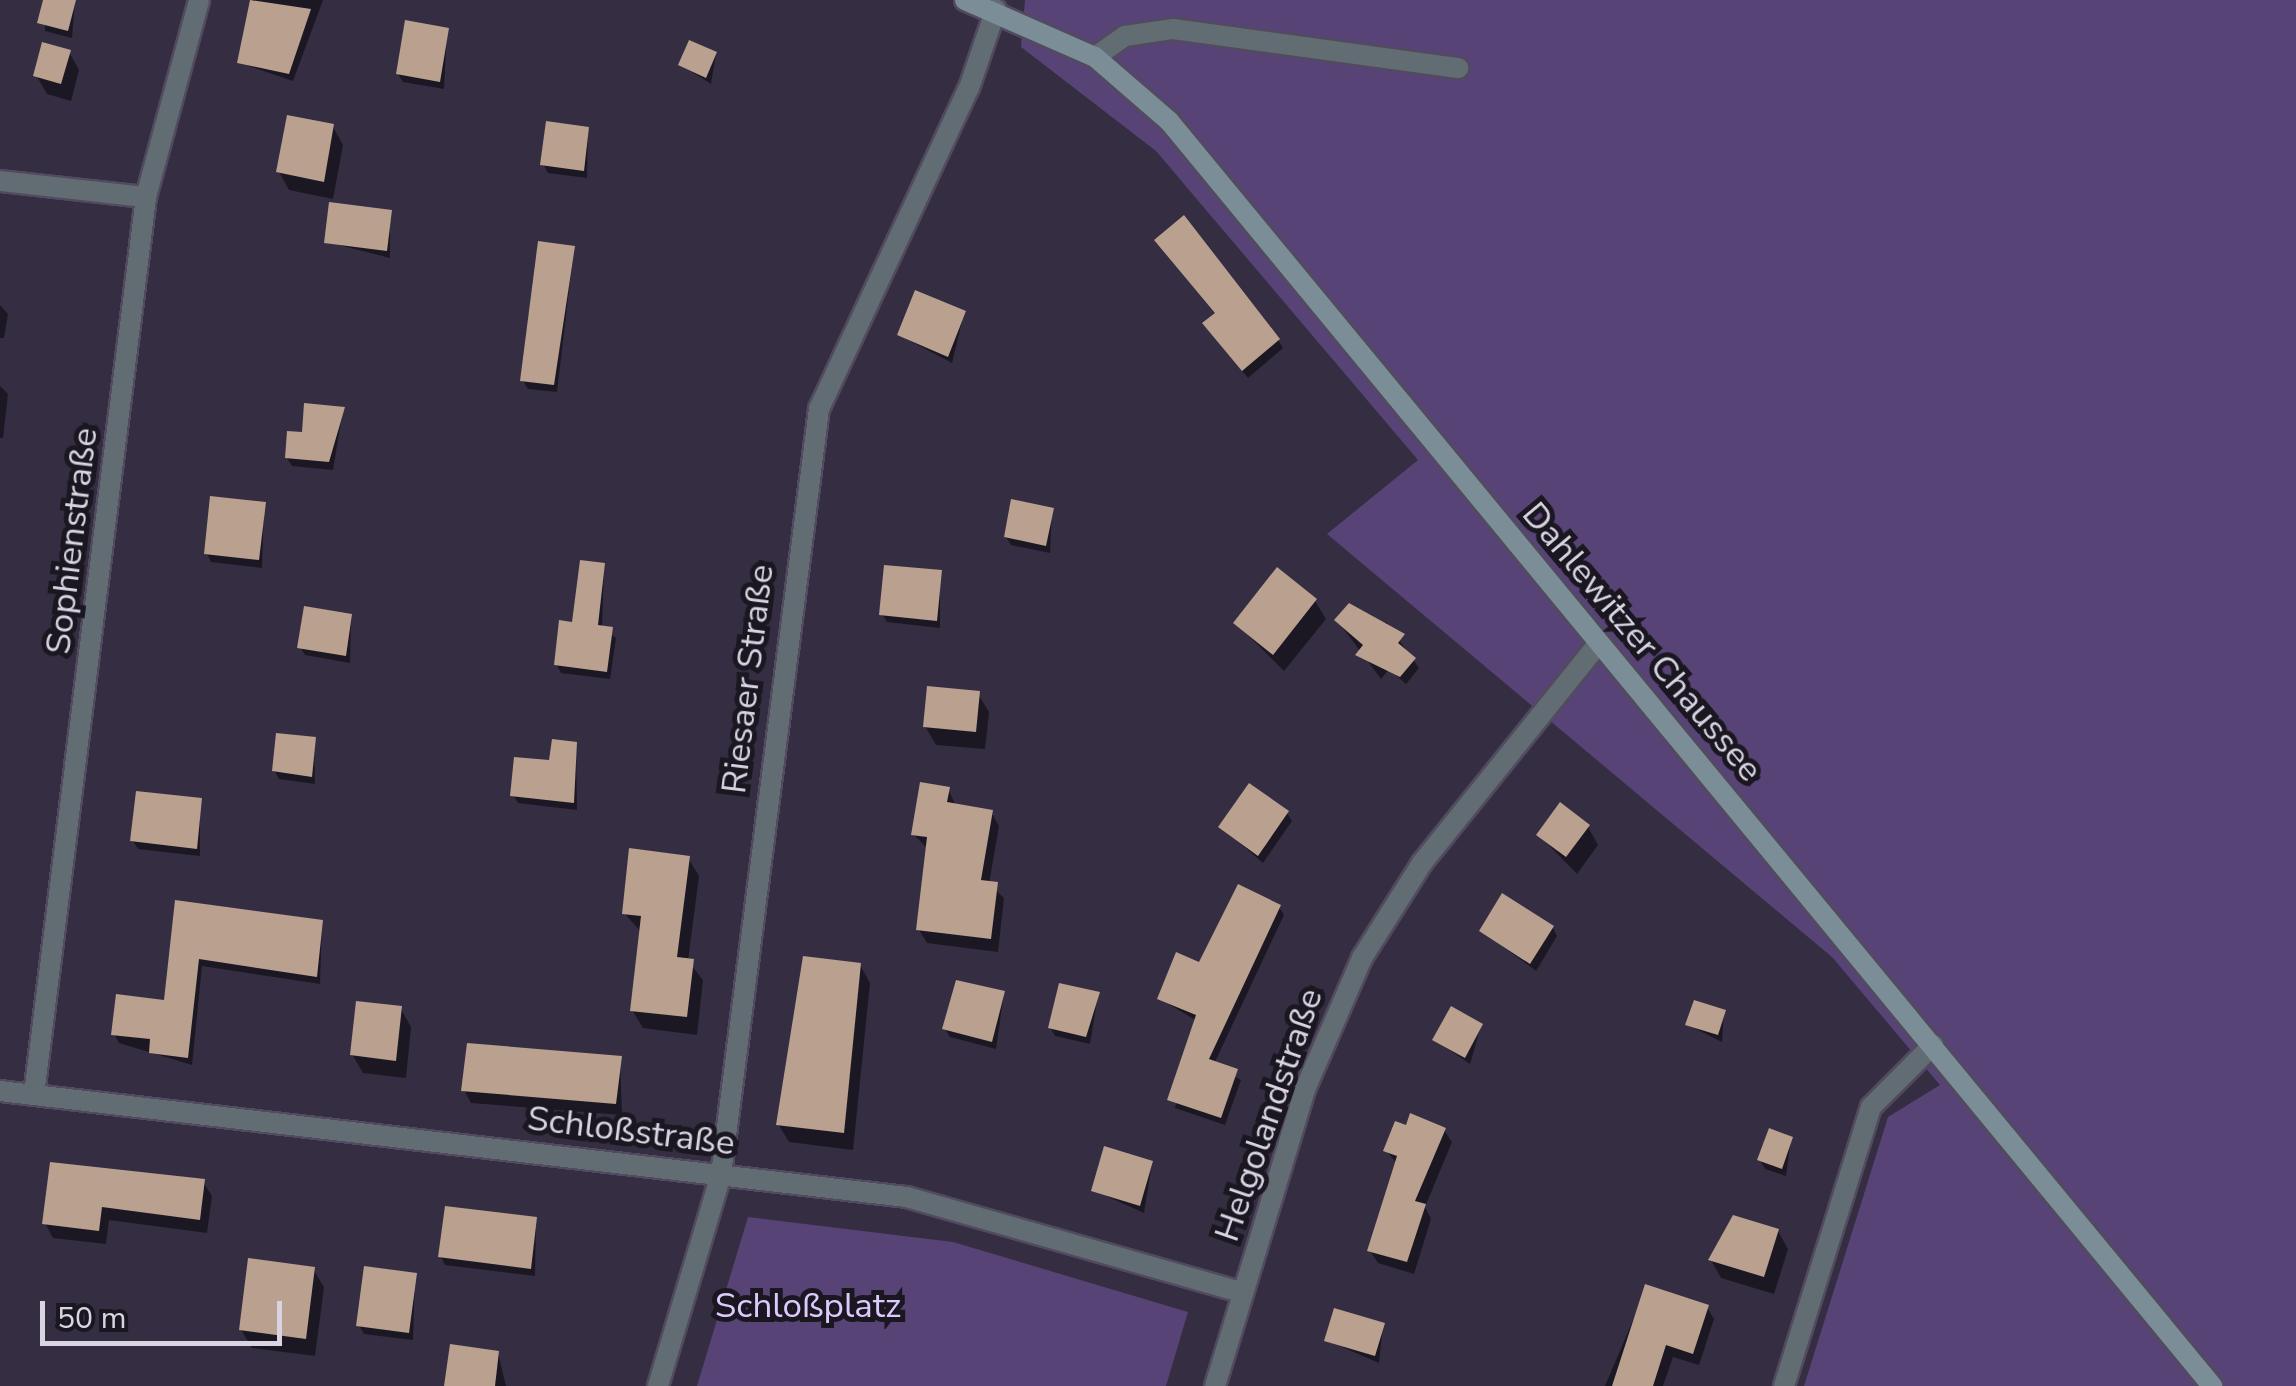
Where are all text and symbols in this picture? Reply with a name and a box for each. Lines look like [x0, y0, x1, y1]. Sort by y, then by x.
street label: Sophienstraße [37, 425, 107, 657]
street label: Dahlewitzer Chaussee [1513, 494, 1771, 790]
street label: Riesaer Straße [713, 562, 783, 796]
street label: Helgolandstraße [1206, 983, 1332, 1247]
street label: Schloßstraße [525, 1097, 737, 1165]
scale bar [45, 1281, 288, 1343]
park label: Schloßplatz [715, 1285, 901, 1327]
text: 50 m [57, 1298, 126, 1339]

